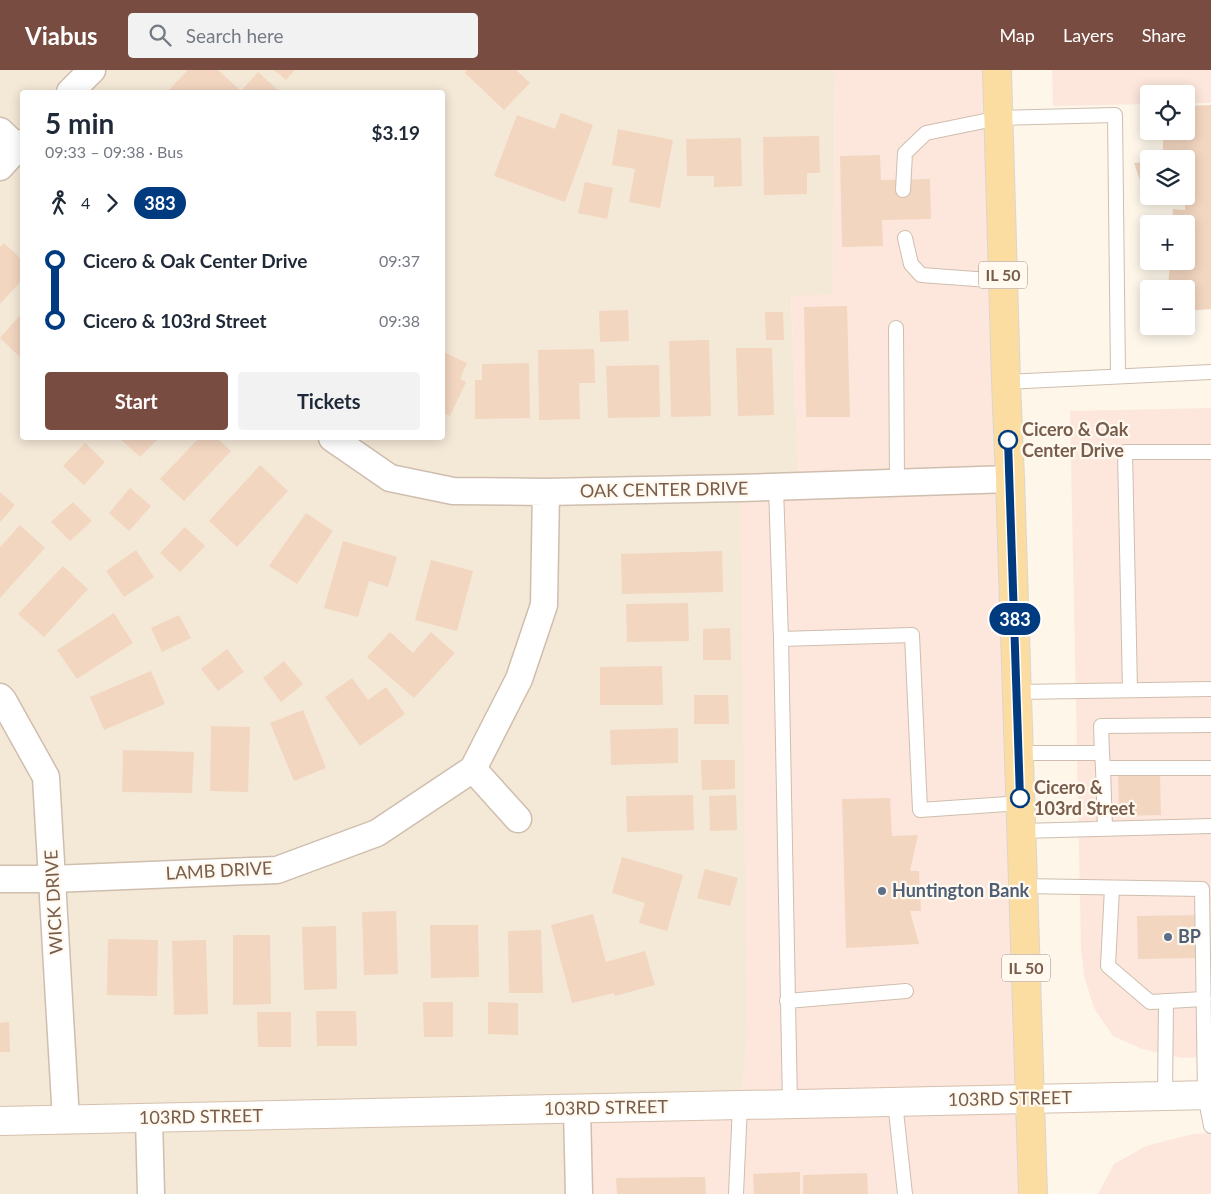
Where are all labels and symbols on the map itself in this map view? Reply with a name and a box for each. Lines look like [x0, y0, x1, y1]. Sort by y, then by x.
road number: IL 50 [979, 262, 1027, 288]
place label: Cicero & Oak Center Drive [1022, 418, 1129, 461]
marker: Cicero & Oak Center Drive [998, 430, 1018, 450]
street label: OAK CENTER DRIVE [580, 477, 748, 501]
line badge: 383 [986, 603, 1044, 635]
place label: Cicero & 103rd Street [1034, 776, 1135, 819]
marker: Cicero & 103rd Street [1010, 788, 1030, 808]
street label: WICK DRIVE [39, 849, 67, 955]
street label: LAMB DRIVE [165, 856, 273, 884]
place label: Huntington Bank [892, 879, 1030, 901]
marker: Huntington Bank [876, 885, 888, 897]
place label: BP [1178, 925, 1201, 947]
marker: BP [1162, 931, 1174, 943]
road number: IL 50 [1002, 954, 1050, 981]
street label: 103RD STREET [948, 1086, 1073, 1110]
street label: 103RD STREET [544, 1095, 669, 1119]
street label: 103RD STREET [139, 1104, 264, 1128]

